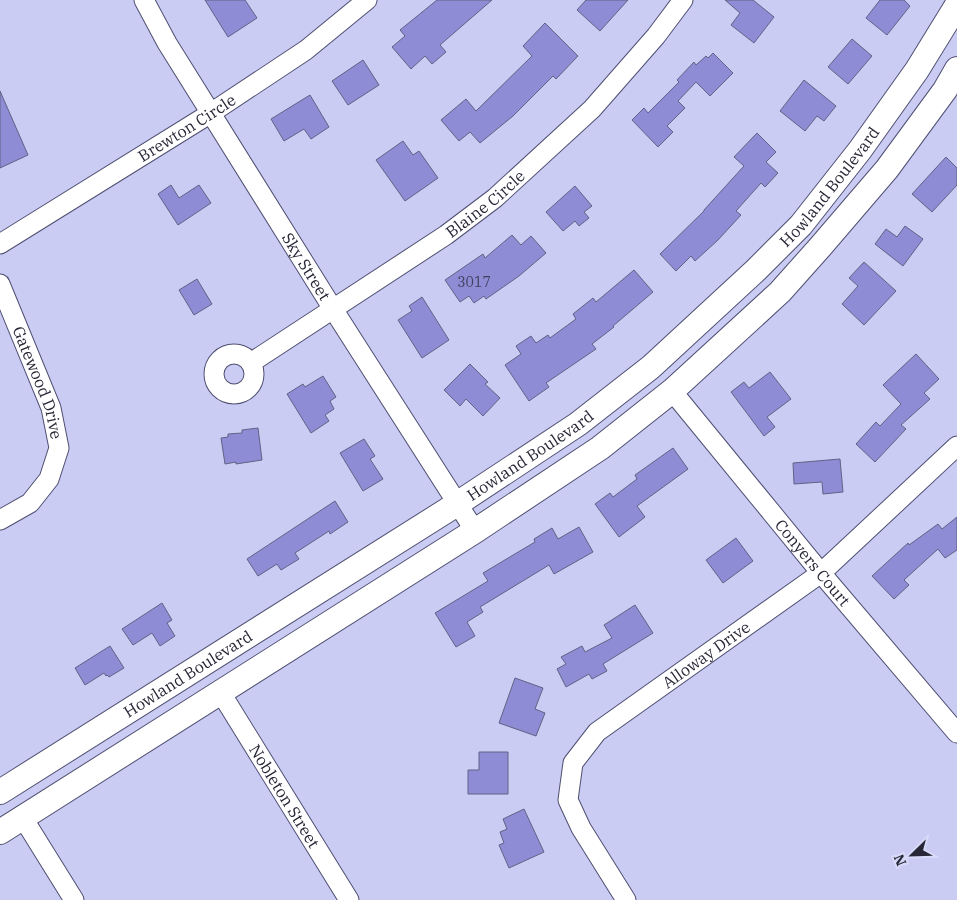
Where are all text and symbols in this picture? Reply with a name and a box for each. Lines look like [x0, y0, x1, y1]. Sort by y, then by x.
street label: Brewton Circle [134, 89, 239, 166]
street label: Howland Boulevard [775, 123, 884, 251]
street label: Blaine Circle [442, 166, 529, 242]
street label: Sky Street [278, 229, 335, 304]
house number: 3017 [457, 273, 491, 291]
street label: Gatewood Drive [8, 323, 67, 441]
street label: Howland Boulevard [463, 406, 598, 505]
street label: Conyers Court [771, 515, 855, 610]
street label: Alloway Drive [658, 617, 754, 693]
street label: Howland Boulevard [120, 626, 256, 722]
street label: Nobleton Street [245, 740, 324, 852]
north arrow [887, 830, 937, 880]
text: N [890, 851, 910, 869]

